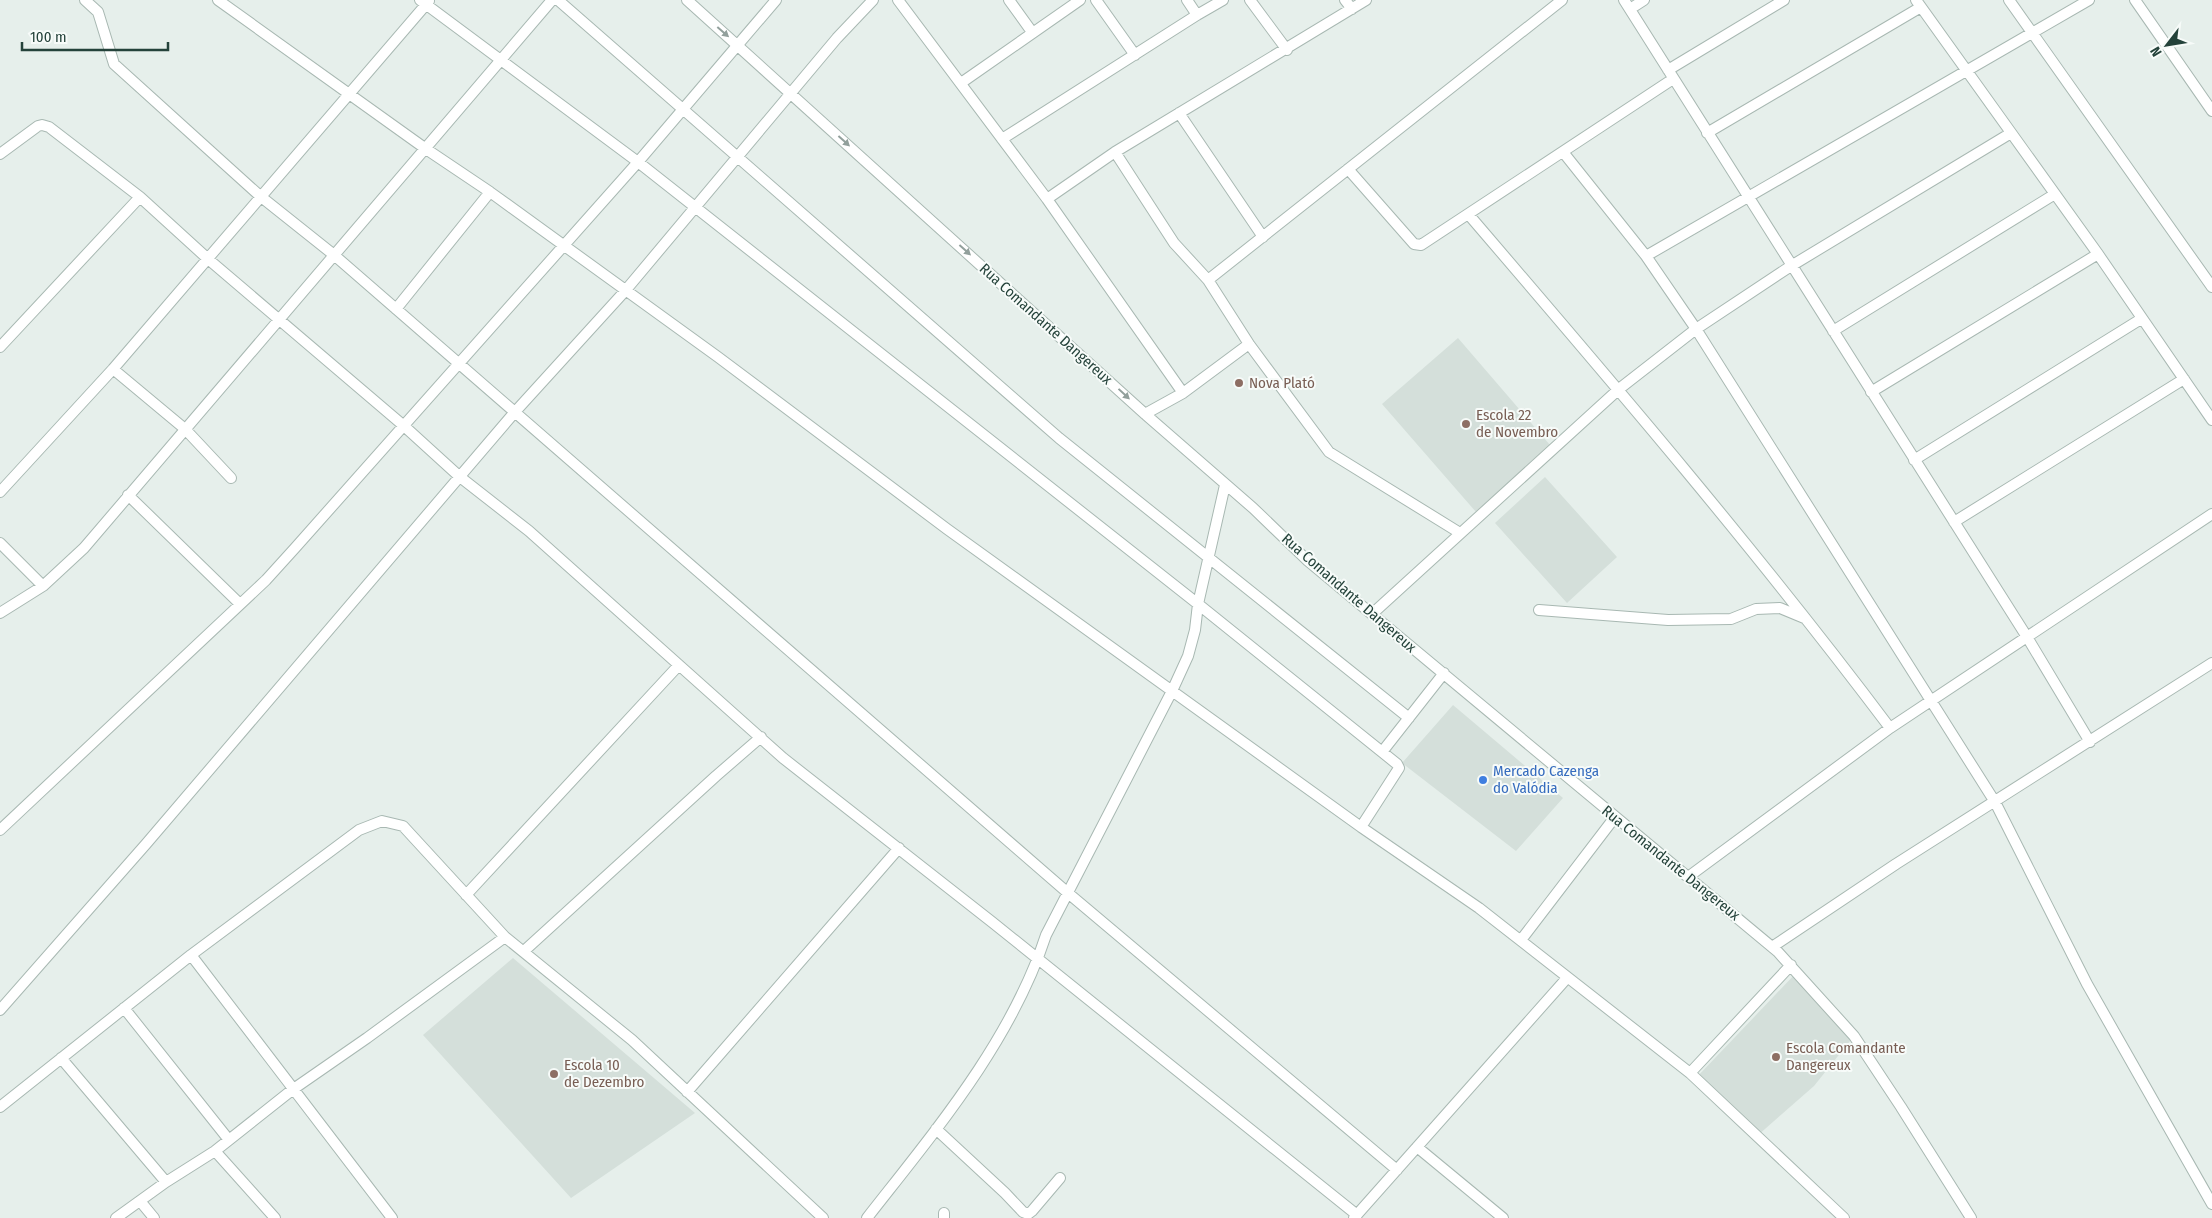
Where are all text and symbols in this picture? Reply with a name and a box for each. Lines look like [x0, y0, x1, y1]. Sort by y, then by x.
scale bar [22, 20, 169, 52]
north arrow [2142, 20, 2192, 70]
one-way arrow [717, 26, 729, 38]
text: 100 m [30, 28, 67, 46]
text: N [2147, 43, 2166, 59]
one-way arrow [837, 135, 849, 147]
one-way arrow [958, 244, 970, 256]
street label: Rua Comandante Dangereux [976, 260, 1116, 389]
place label: Nova Plató [1249, 374, 1315, 392]
marker: Nova Plató [1233, 377, 1245, 389]
one-way arrow [1118, 388, 1130, 400]
place label: Escola 22 de Novembro [1476, 406, 1558, 441]
marker: Escola 22 de Novembro [1460, 418, 1472, 430]
street label: Rua Comandante Dangereux [1278, 530, 1420, 657]
place label: Mercado Cazenga do Valódia [1493, 762, 1599, 797]
marker: Mercado Cazenga do Valódia [1477, 774, 1489, 786]
street label: Rua Comandante Dangereux [1598, 802, 1744, 925]
place label: Escola Comandante Dangereux [1786, 1039, 1906, 1074]
marker: Escola Comandante Dangereux [1770, 1051, 1782, 1063]
place label: Escola 10 de Dezembro [564, 1056, 645, 1091]
marker: Escola 10 de Dezembro [548, 1068, 560, 1080]

